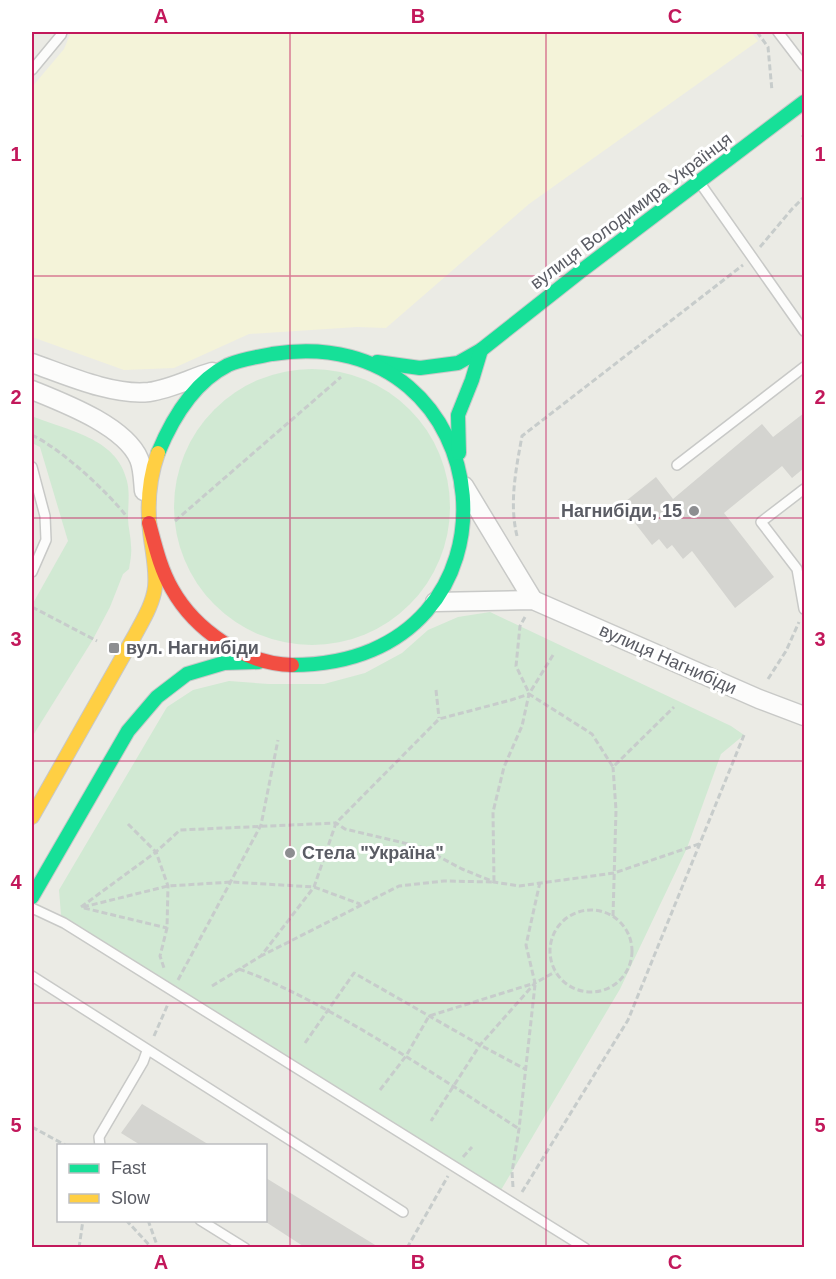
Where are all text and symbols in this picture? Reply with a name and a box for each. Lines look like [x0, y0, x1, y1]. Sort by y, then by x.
text: A [154, 5, 168, 27]
text: B [411, 5, 425, 27]
text: C [668, 5, 682, 27]
street label: вулиця Володимира Українця [526, 129, 736, 293]
text: 1 [10, 143, 22, 165]
text: 1 [814, 143, 826, 165]
text: 2 [10, 386, 22, 408]
text: 2 [814, 386, 826, 408]
place label: Нагнибіди, 15 [561, 501, 682, 521]
marker: Нагнибіди, 15 [687, 504, 701, 518]
street label: вулиця Нагнибіди [596, 620, 740, 698]
text: 3 [10, 628, 22, 650]
text: 3 [814, 628, 826, 650]
place label: вул. Нагнибіди [126, 638, 259, 658]
marker: вул. Нагнибіди [107, 641, 121, 655]
place label: Стела "Україна" [302, 843, 444, 863]
marker: Стела "Україна" [283, 846, 297, 860]
text: 4 [10, 871, 22, 893]
text: 4 [814, 871, 826, 893]
text: 5 [10, 1114, 22, 1136]
text: 5 [814, 1114, 826, 1136]
legend [57, 1144, 267, 1222]
text: Fast [111, 1158, 146, 1178]
text: Slow [111, 1188, 151, 1208]
text: A [154, 1251, 168, 1273]
text: B [411, 1251, 425, 1273]
text: C [668, 1251, 682, 1273]

